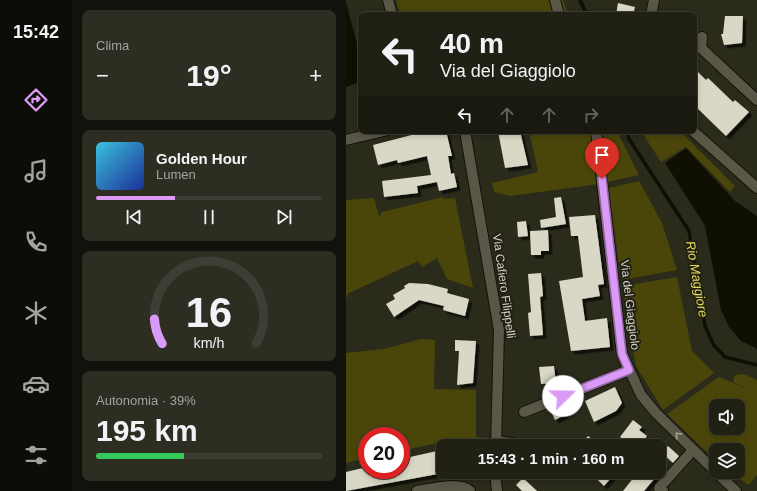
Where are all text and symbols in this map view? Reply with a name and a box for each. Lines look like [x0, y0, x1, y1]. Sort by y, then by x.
text: 15:42 [13, 22, 59, 42]
icon: left [374, 28, 426, 80]
text: 40 m [440, 28, 504, 59]
text: Clima [96, 38, 129, 53]
text: 19° [186, 59, 232, 92]
text: Via del Giaggiolo [440, 61, 576, 81]
text: − [96, 63, 109, 88]
text: + [309, 63, 322, 88]
icon: directions [22, 86, 50, 114]
icon: left [454, 104, 476, 126]
icon: ahead [496, 104, 518, 126]
icon: ahead [538, 104, 560, 126]
icon: right [580, 104, 602, 126]
pin [585, 138, 619, 179]
icon: arrive [591, 144, 613, 166]
text: Golden Hour [156, 150, 247, 167]
icon: music [22, 157, 50, 185]
text: Lumen [156, 167, 196, 182]
icon: previous [123, 206, 145, 228]
icon: pause [198, 206, 220, 228]
icon: next [273, 206, 295, 228]
icon: phone [22, 228, 50, 256]
street label: Via Cafiero Filippelli [490, 233, 518, 339]
water label: Rio Maggiore [683, 240, 711, 318]
street label: Via del Giaggiolo [618, 259, 643, 351]
text: 16 [186, 288, 232, 335]
icon: climate [22, 299, 50, 327]
text: km/h [194, 334, 225, 350]
icon: car [22, 370, 50, 398]
position arrow [542, 375, 584, 417]
text: Autonomia · 39% [96, 393, 196, 408]
map controls [709, 399, 745, 479]
button: sound [709, 399, 745, 435]
text: 195 km [96, 414, 198, 447]
speed limit sign: 20 [358, 427, 410, 479]
one-way arrow [675, 432, 683, 440]
icon: filters [22, 441, 50, 469]
button: layers [709, 443, 745, 479]
text: 15:43 · 1 min · 160 m [478, 450, 624, 467]

